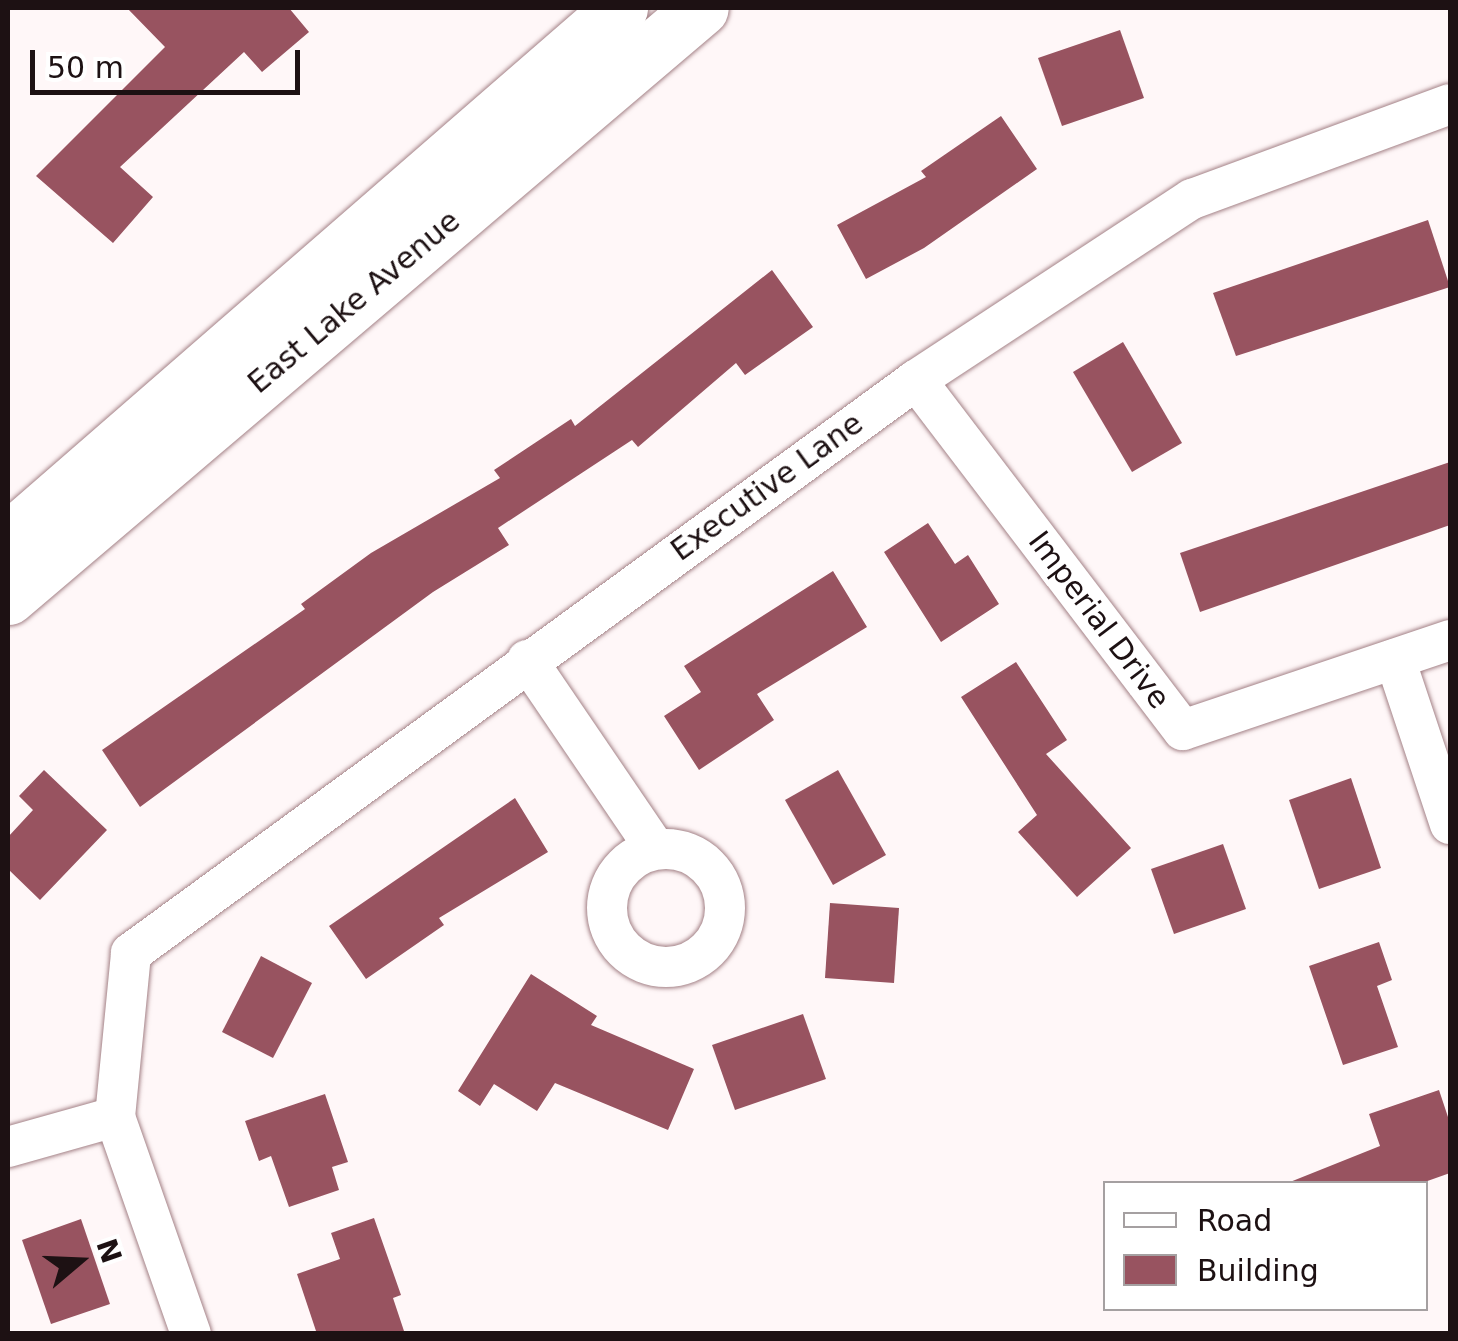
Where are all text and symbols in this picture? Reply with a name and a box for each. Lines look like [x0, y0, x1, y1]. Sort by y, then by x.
scale bar [35, 30, 305, 92]
text: 50 m [47, 50, 124, 85]
street label: East Lake Avenue [241, 203, 467, 401]
street label: Executive Lane [664, 405, 870, 569]
street label: Imperial Drive [1021, 524, 1177, 716]
legend [1103, 1181, 1428, 1311]
text: Road [1197, 1203, 1272, 1238]
north arrow [30, 1211, 130, 1311]
text: N [89, 1235, 128, 1268]
text: Building [1197, 1253, 1319, 1288]

